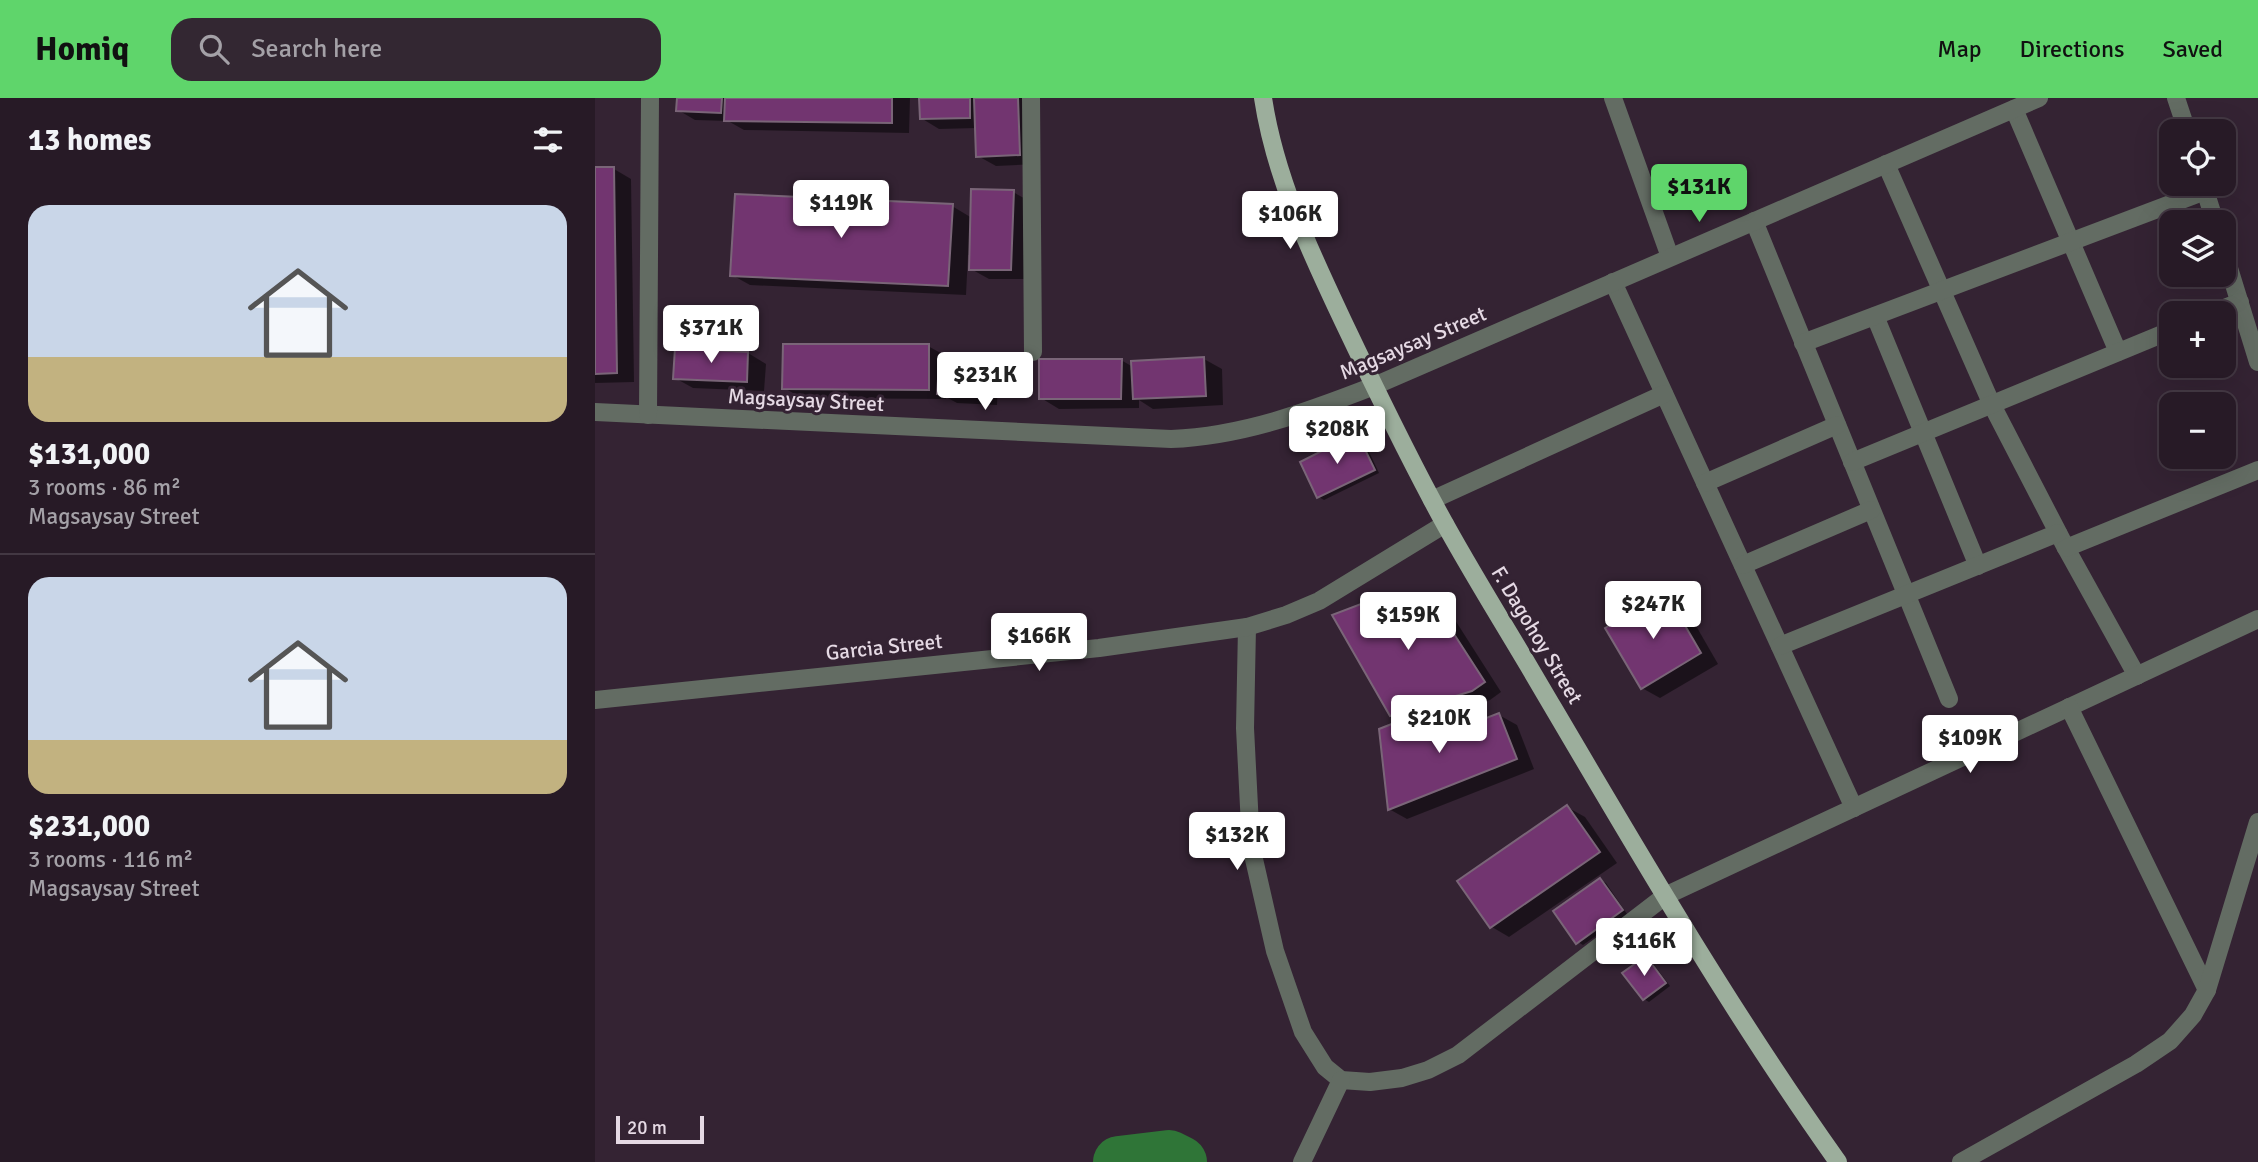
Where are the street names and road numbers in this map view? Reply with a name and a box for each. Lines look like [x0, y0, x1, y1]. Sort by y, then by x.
street label: Magsaysay Street [1336, 300, 1490, 386]
street label: Magsaysay Street [727, 383, 885, 417]
street label: F. Dagohoy Street [1486, 561, 1588, 709]
street label: Garcia Street [824, 628, 944, 666]

